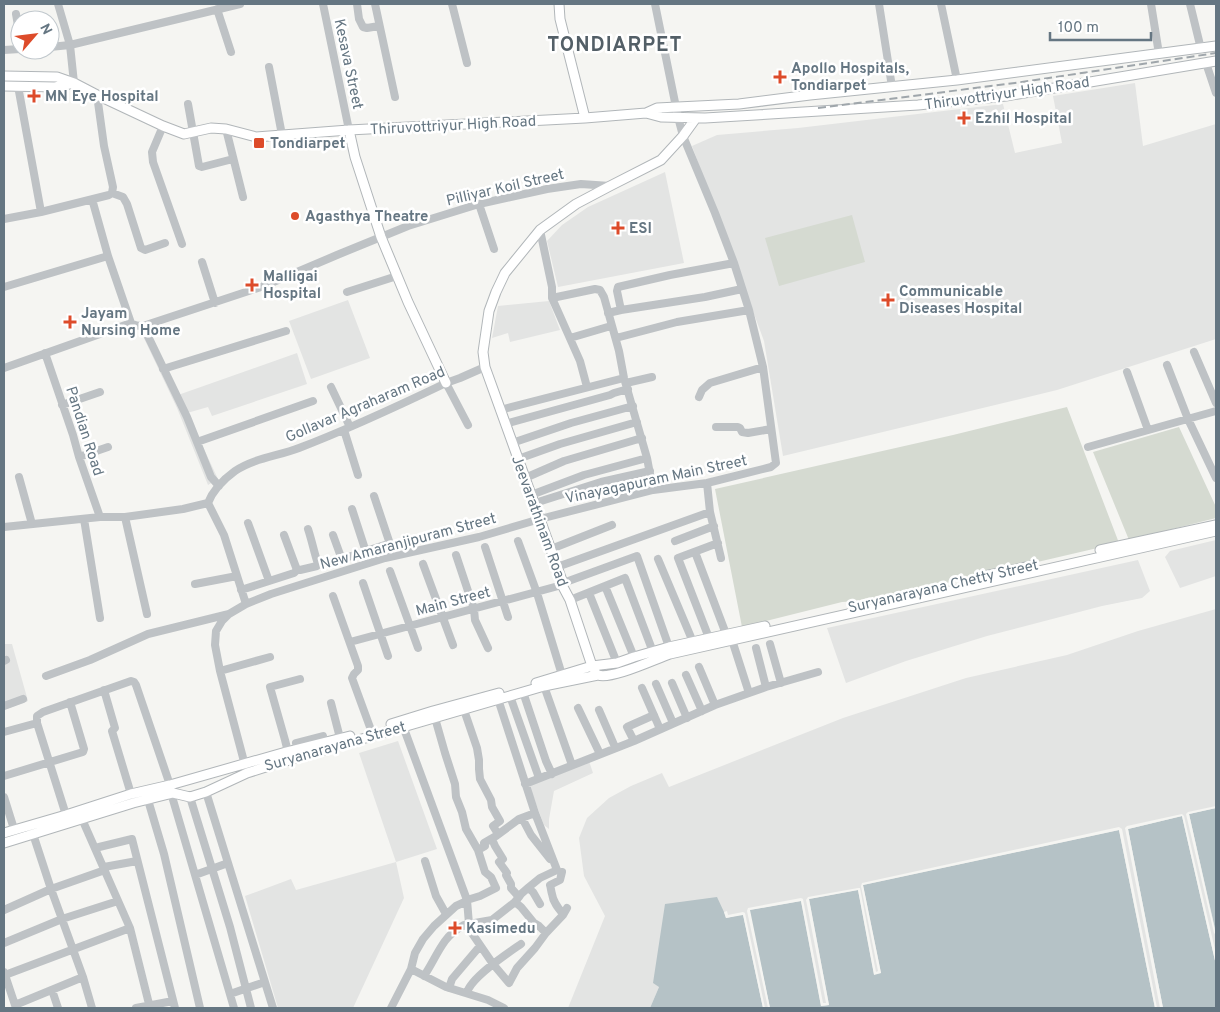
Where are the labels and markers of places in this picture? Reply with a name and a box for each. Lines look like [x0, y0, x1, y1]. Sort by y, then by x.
place label: Apollo Hospitals, Tondiarpet [791, 60, 909, 96]
marker: Apollo Hospitals, Tondiarpet [773, 70, 787, 84]
place label: MN Eye Hospital [45, 88, 159, 107]
marker: MN Eye Hospital [27, 89, 41, 103]
place label: Ezhil Hospital [975, 110, 1072, 129]
marker: Ezhil Hospital [957, 111, 971, 125]
place label: Tondiarpet [270, 135, 345, 154]
marker: Tondiarpet [252, 136, 266, 150]
place label: Agasthya Theatre [305, 208, 428, 227]
marker: Agasthya Theatre [289, 210, 301, 222]
place label: ESI [629, 220, 652, 239]
marker: ESI [611, 221, 625, 235]
place label: Malligai Hospital [263, 268, 321, 304]
marker: Malligai Hospital [245, 278, 259, 292]
place label: Communicable Diseases Hospital [899, 283, 1022, 319]
marker: Communicable Diseases Hospital [881, 293, 895, 307]
place label: Jayam Nursing Home [81, 305, 181, 341]
marker: Jayam Nursing Home [63, 315, 77, 329]
place label: Kasimedu [466, 920, 536, 939]
marker: Kasimedu [448, 921, 462, 935]

